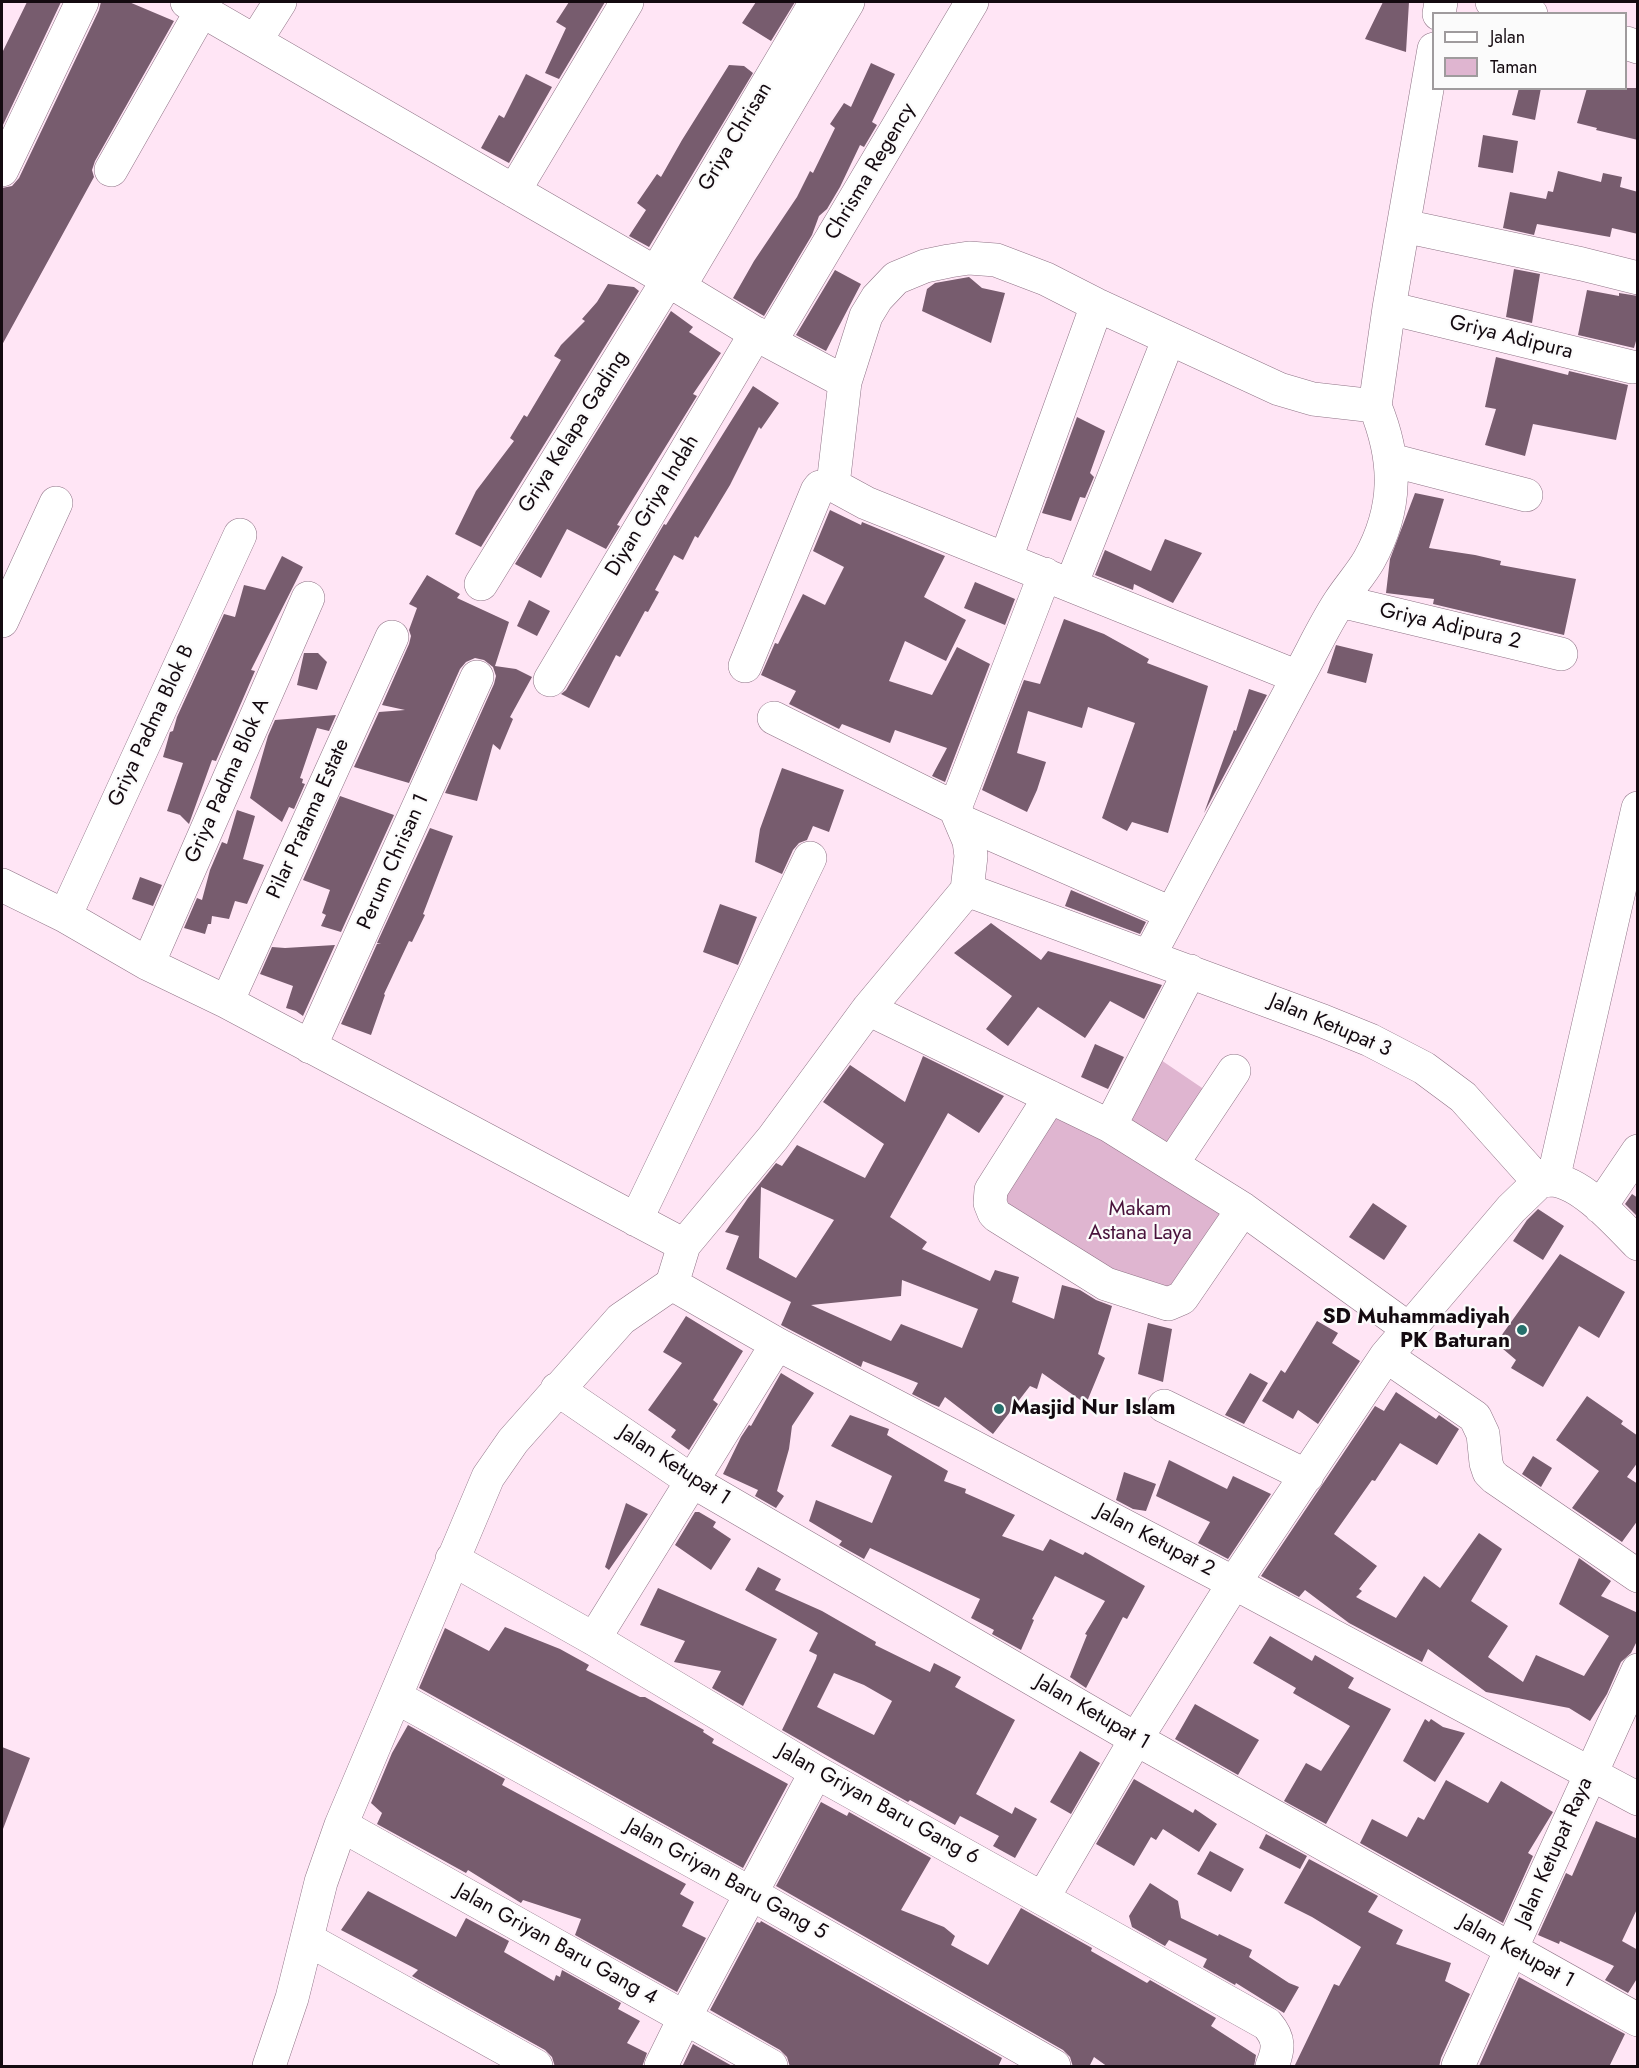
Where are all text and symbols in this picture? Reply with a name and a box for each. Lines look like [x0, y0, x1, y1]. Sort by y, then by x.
legend [1432, 12, 1627, 90]
text: Jalan [1490, 24, 1525, 50]
text: Taman [1490, 54, 1537, 80]
street label: Griya Chrisan [694, 78, 778, 196]
street label: Chrisma Regency [820, 99, 922, 245]
street label: Griya Adipura [1447, 311, 1575, 365]
street label: Griya Kelapa Gading [514, 346, 634, 518]
street label: Diyan Griya Indah [601, 431, 705, 581]
street label: Griya Adipura 2 [1377, 598, 1523, 656]
street label: Griya Padma Blok B [103, 641, 201, 811]
street label: Griya Padma Blok A [180, 695, 276, 867]
street label: Pilar Pratama Estate [262, 735, 356, 903]
street label: Perum Chrisan 1 [353, 790, 435, 934]
street label: Jalan Ketupat 3 [1265, 989, 1395, 1063]
park label: Makam Astana Laya [1088, 1197, 1192, 1247]
place label: SD Muhammadiyah PK Baturan [1322, 1305, 1510, 1355]
marker: SD Muhammadiyah PK Baturan [1515, 1323, 1529, 1337]
place label: Masjid Nur Islam [1011, 1396, 1176, 1422]
marker: Masjid Nur Islam [992, 1402, 1006, 1416]
street label: Jalan Ketupat 1 [613, 1420, 735, 1512]
street label: Jalan Ketupat 2 [1091, 1499, 1219, 1583]
street label: Jalan Ketupat 1 [1030, 1670, 1154, 1756]
street label: Jalan Griyan Baru Gang 6 [773, 1739, 983, 1871]
street label: Jalan Ketupat Raya [1511, 1774, 1599, 1930]
street label: Jalan Griyan Baru Gang 5 [621, 1814, 831, 1946]
street label: Jalan Griyan Baru Gang 4 [451, 1879, 661, 2011]
street label: Jalan Ketupat 1 [1454, 1910, 1578, 1994]

